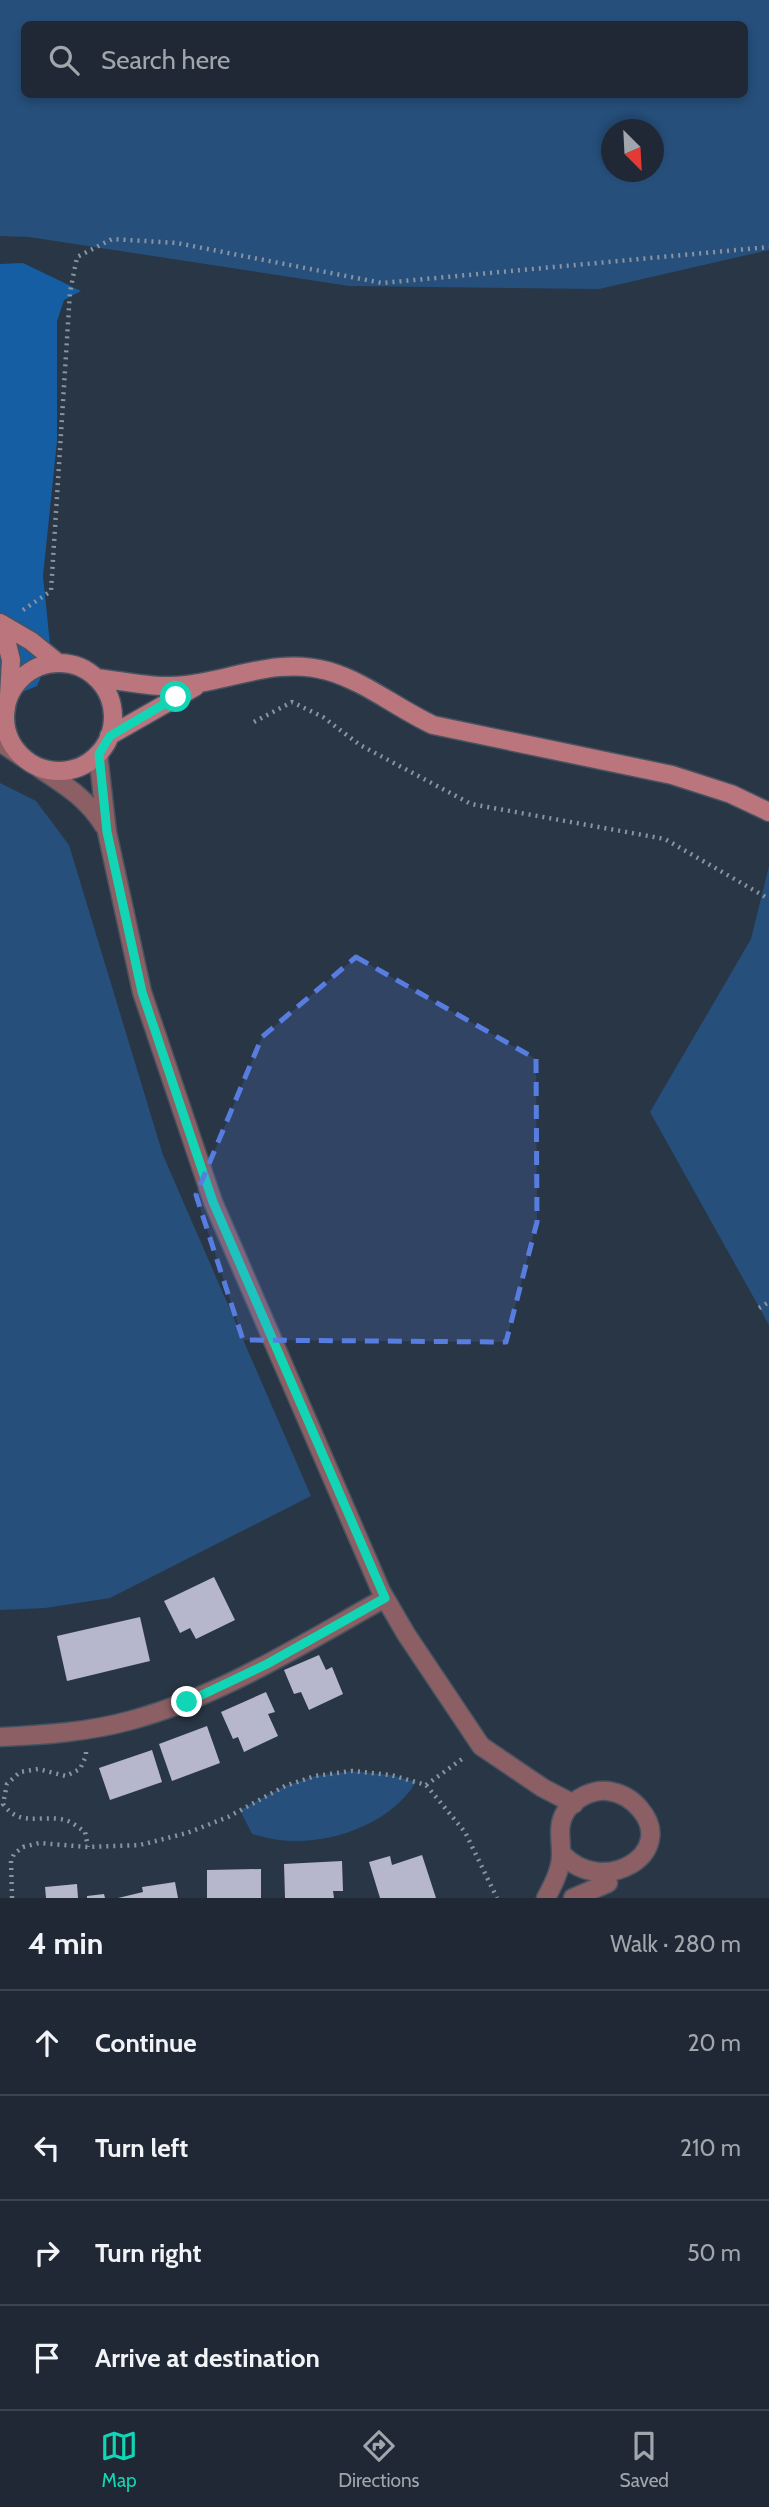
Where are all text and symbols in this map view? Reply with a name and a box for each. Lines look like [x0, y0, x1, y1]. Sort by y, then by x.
search box [21, 21, 748, 98]
icon: search [45, 41, 83, 79]
text: Search here [101, 44, 230, 76]
north arrow [601, 119, 664, 182]
route start [160, 681, 191, 712]
route end [171, 1686, 202, 1717]
text: 4 min [28, 1925, 103, 1962]
text: Walk · 280 m [610, 1930, 741, 1958]
icon: ahead [28, 2024, 66, 2062]
text: Continue [95, 2027, 197, 2059]
text: 20 m [688, 2029, 741, 2057]
icon: left [28, 2129, 66, 2167]
text: Turn left [95, 2132, 188, 2164]
text: 210 m [680, 2134, 741, 2162]
icon: right [28, 2234, 66, 2272]
text: Turn right [95, 2237, 201, 2269]
text: 50 m [687, 2239, 741, 2267]
icon: arrive [28, 2339, 66, 2377]
text: Arrive at destination [95, 2342, 320, 2374]
tab: Map [100, 2427, 138, 2492]
tab: Directions [338, 2427, 419, 2492]
tab: Saved [620, 2427, 669, 2492]

